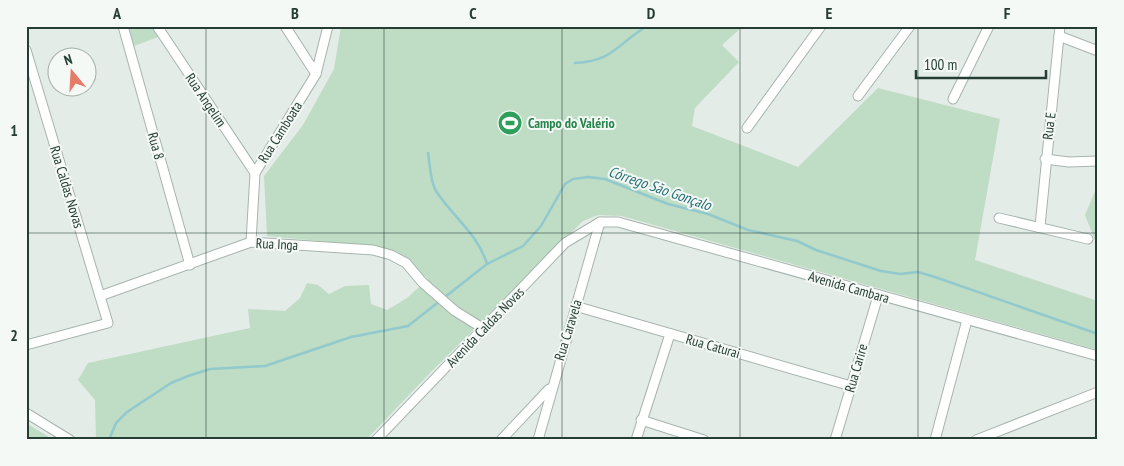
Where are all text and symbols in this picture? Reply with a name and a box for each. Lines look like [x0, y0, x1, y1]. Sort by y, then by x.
text: A [112, 3, 122, 23]
text: B [291, 3, 299, 23]
text: C [469, 3, 477, 23]
text: D [647, 3, 656, 23]
text: E [826, 3, 833, 23]
text: F [1004, 3, 1011, 23]
north arrow [48, 48, 98, 98]
scale bar [916, 48, 1046, 80]
text: N [62, 50, 74, 69]
text: 100 m [924, 55, 957, 74]
street label: Rua Angelim [181, 70, 231, 130]
street label: Rua Camboata [254, 98, 306, 166]
sports icon: Campo do Valério [497, 110, 523, 136]
street label: Rua E [1038, 111, 1060, 141]
place label: Campo do Valério [528, 114, 615, 132]
text: 1 [10, 120, 18, 140]
street label: Rua 8 [144, 130, 168, 162]
street label: Rua Caldas Novas [46, 144, 88, 231]
water label: Córrego São Gonçalo [606, 162, 715, 215]
street label: Rua Inga [255, 234, 299, 254]
street label: Avenida Cambara [806, 267, 892, 307]
street label: Avenida Caldas Novas [442, 283, 528, 371]
street label: Rua Caravela [550, 297, 586, 363]
text: 2 [10, 325, 18, 345]
street label: Rua Caturai [684, 330, 742, 362]
street label: Rua Carire [841, 341, 872, 394]

